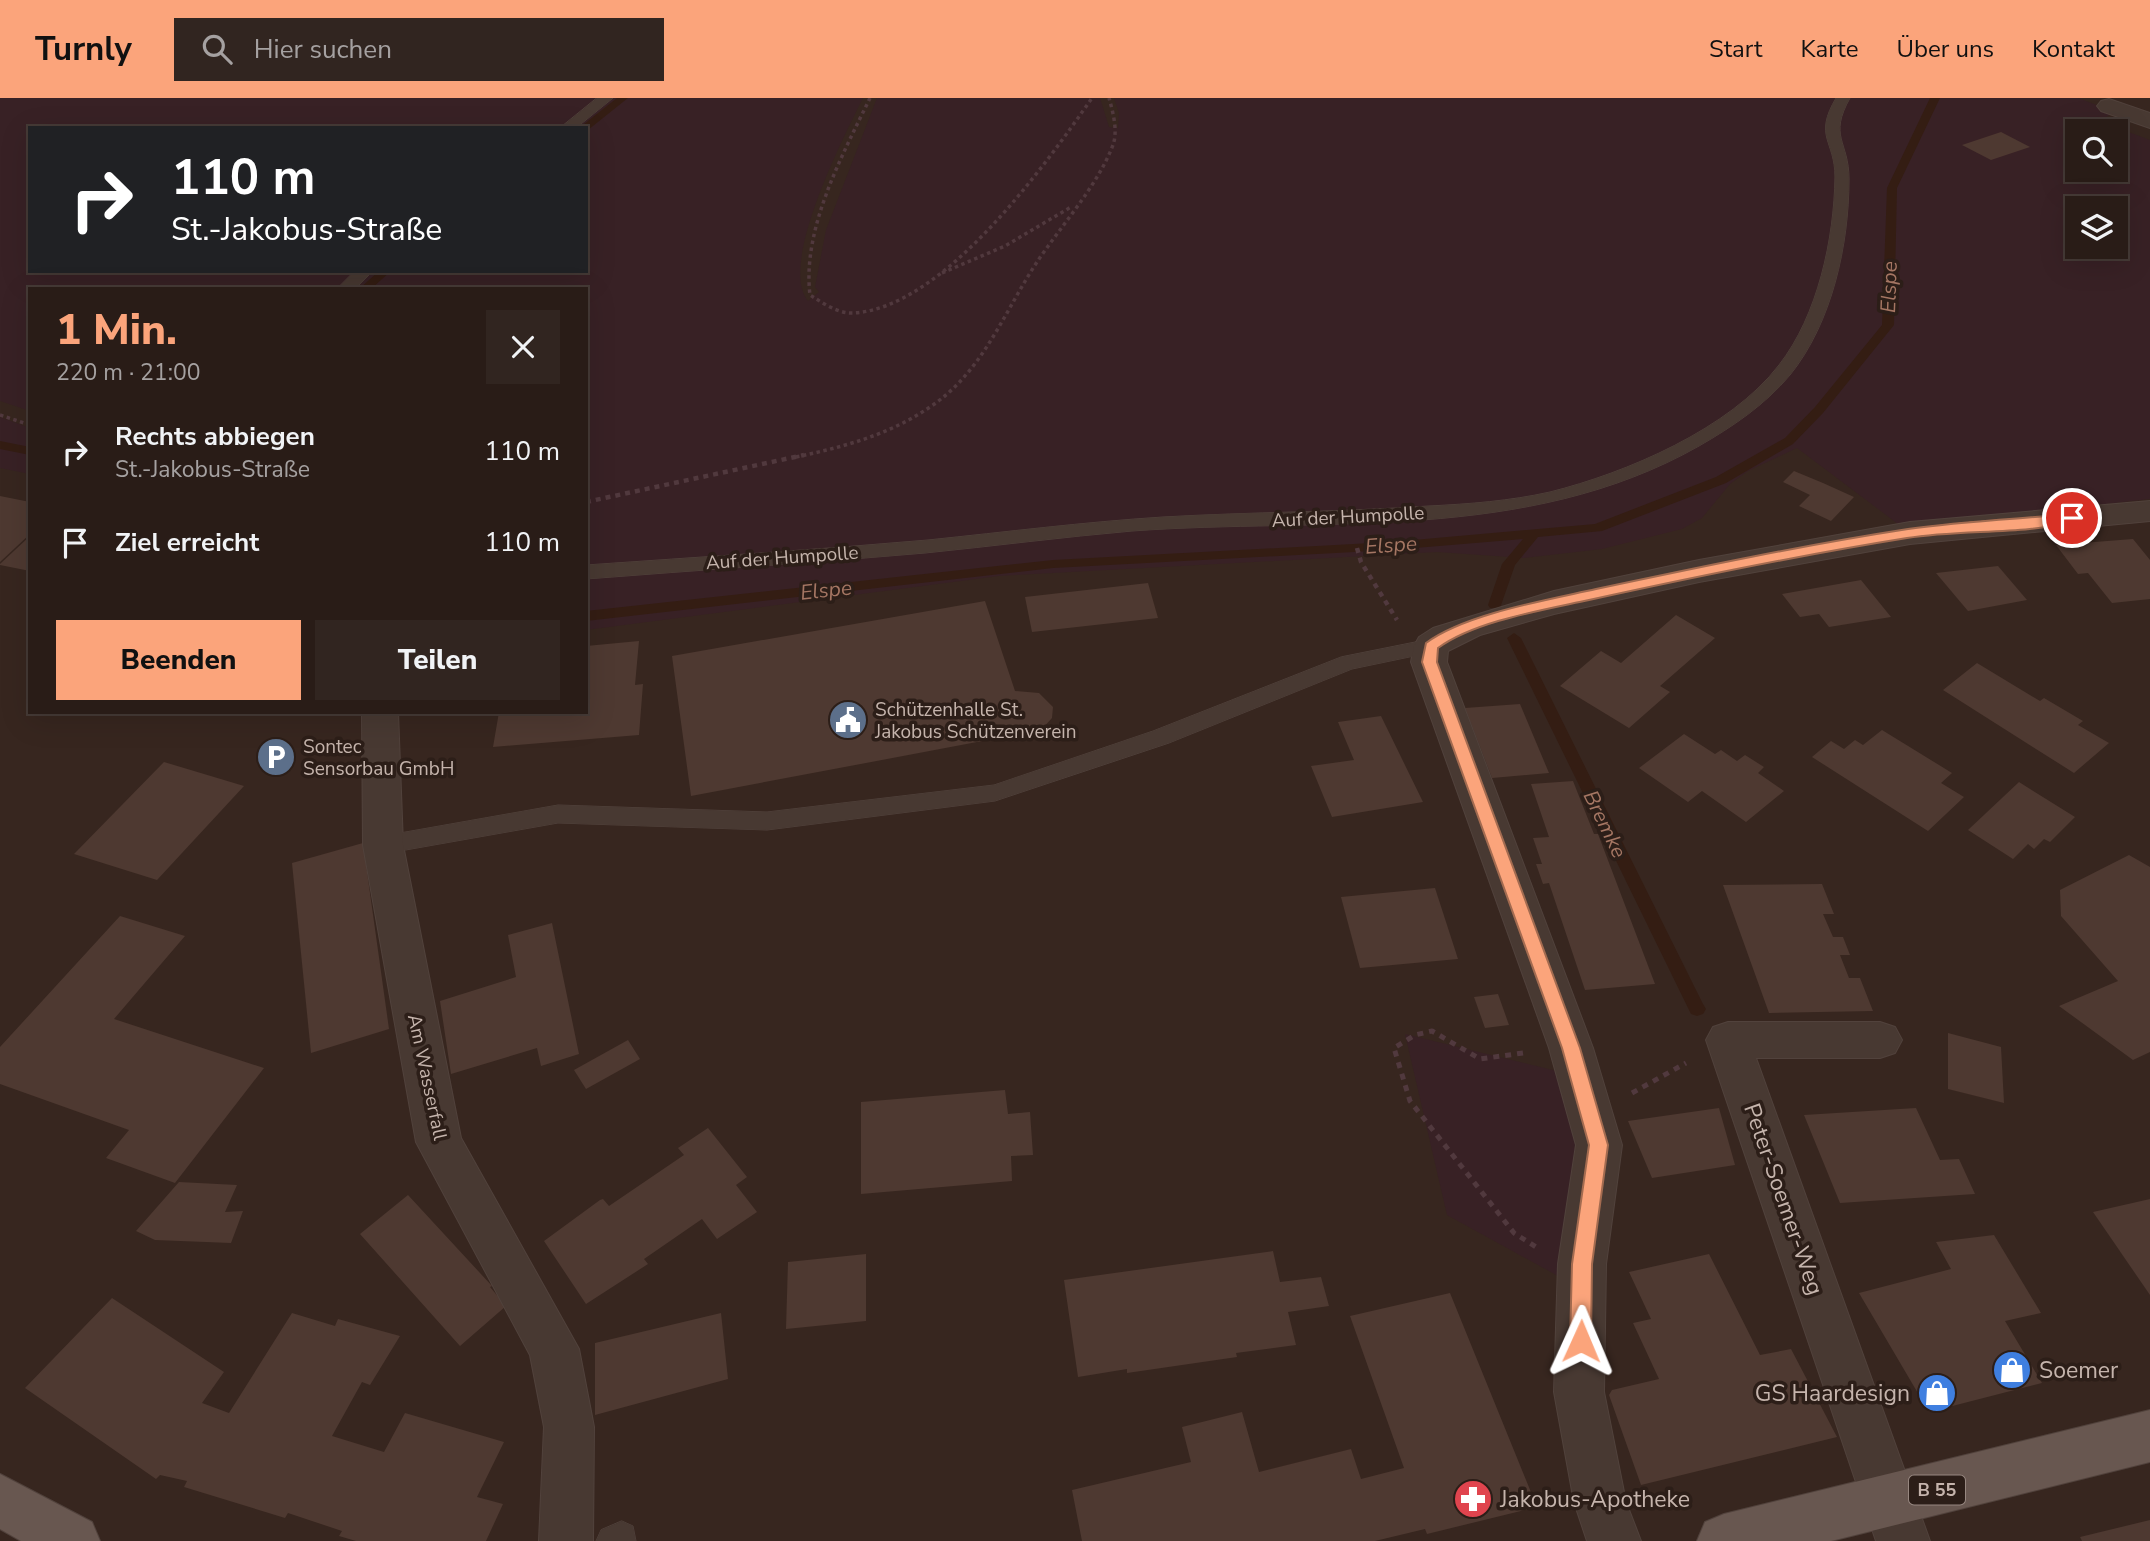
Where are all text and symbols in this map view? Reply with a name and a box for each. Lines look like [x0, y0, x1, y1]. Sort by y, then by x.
search box [174, 18, 664, 81]
text: Turnly [35, 27, 132, 72]
icon: search [198, 30, 236, 68]
text: Hier suchen [254, 32, 392, 67]
text: Start [1709, 33, 1762, 65]
text: Karte [1800, 33, 1858, 65]
text: Über uns [1896, 33, 1994, 65]
text: Kontakt [2032, 33, 2115, 65]
map controls [2065, 119, 2128, 259]
button: search [2065, 119, 2128, 182]
text: 110 m [171, 144, 315, 211]
icon: right [56, 154, 147, 245]
button: layers [2065, 196, 2128, 259]
text: St.-Jakobus-Straße [171, 208, 442, 251]
water label: Elspe [1874, 261, 1904, 313]
text: 1 Min. [56, 302, 177, 359]
button: close [486, 310, 560, 384]
text: 220 m · 21:00 [56, 357, 201, 388]
text: Rechts abbiegen [115, 419, 315, 454]
icon: right [56, 433, 94, 471]
text: 110 m [484, 434, 560, 469]
text: St.-Jakobus-Straße [115, 454, 310, 485]
pin [2042, 488, 2102, 548]
icon: arrive [2053, 499, 2091, 537]
street label: Auf der Humpolle [1271, 500, 1425, 534]
icon: arrive [56, 524, 94, 562]
text: Ziel erreicht [115, 525, 259, 560]
text: 110 m [484, 525, 560, 560]
water label: Elspe [1364, 529, 1418, 561]
street label: Auf der Humpolle [705, 540, 859, 576]
water label: Elspe [799, 573, 853, 607]
button: Beenden [56, 620, 301, 700]
button: Teilen [315, 620, 560, 700]
place label: Schützenhalle St. Jakobus Schützenverein [874, 697, 1077, 745]
public building icon: Schützenhalle St. Jakobus Schützenverein [827, 699, 869, 741]
place label: Sontec Sensorbau GmbH [303, 734, 454, 782]
parking icon: Sontec Sensorbau GmbH [255, 736, 297, 778]
water label: Bremke [1577, 785, 1633, 863]
street label: Am Wasserfall [401, 1012, 453, 1143]
street label: Peter-Soemer-Weg [1736, 1099, 1831, 1299]
position arrow [1544, 1304, 1618, 1378]
shop icon: Soemer [1991, 1349, 2033, 1391]
place label: Soemer [2039, 1355, 2119, 1386]
shop icon: GS Haardesign [1916, 1372, 1958, 1414]
place label: GS Haardesign [1755, 1378, 1910, 1409]
road number: B 55 [1909, 1476, 1965, 1504]
pharmacy icon: Jakobus-Apotheke [1452, 1478, 1494, 1520]
place label: Jakobus-Apotheke [1499, 1484, 1690, 1515]

